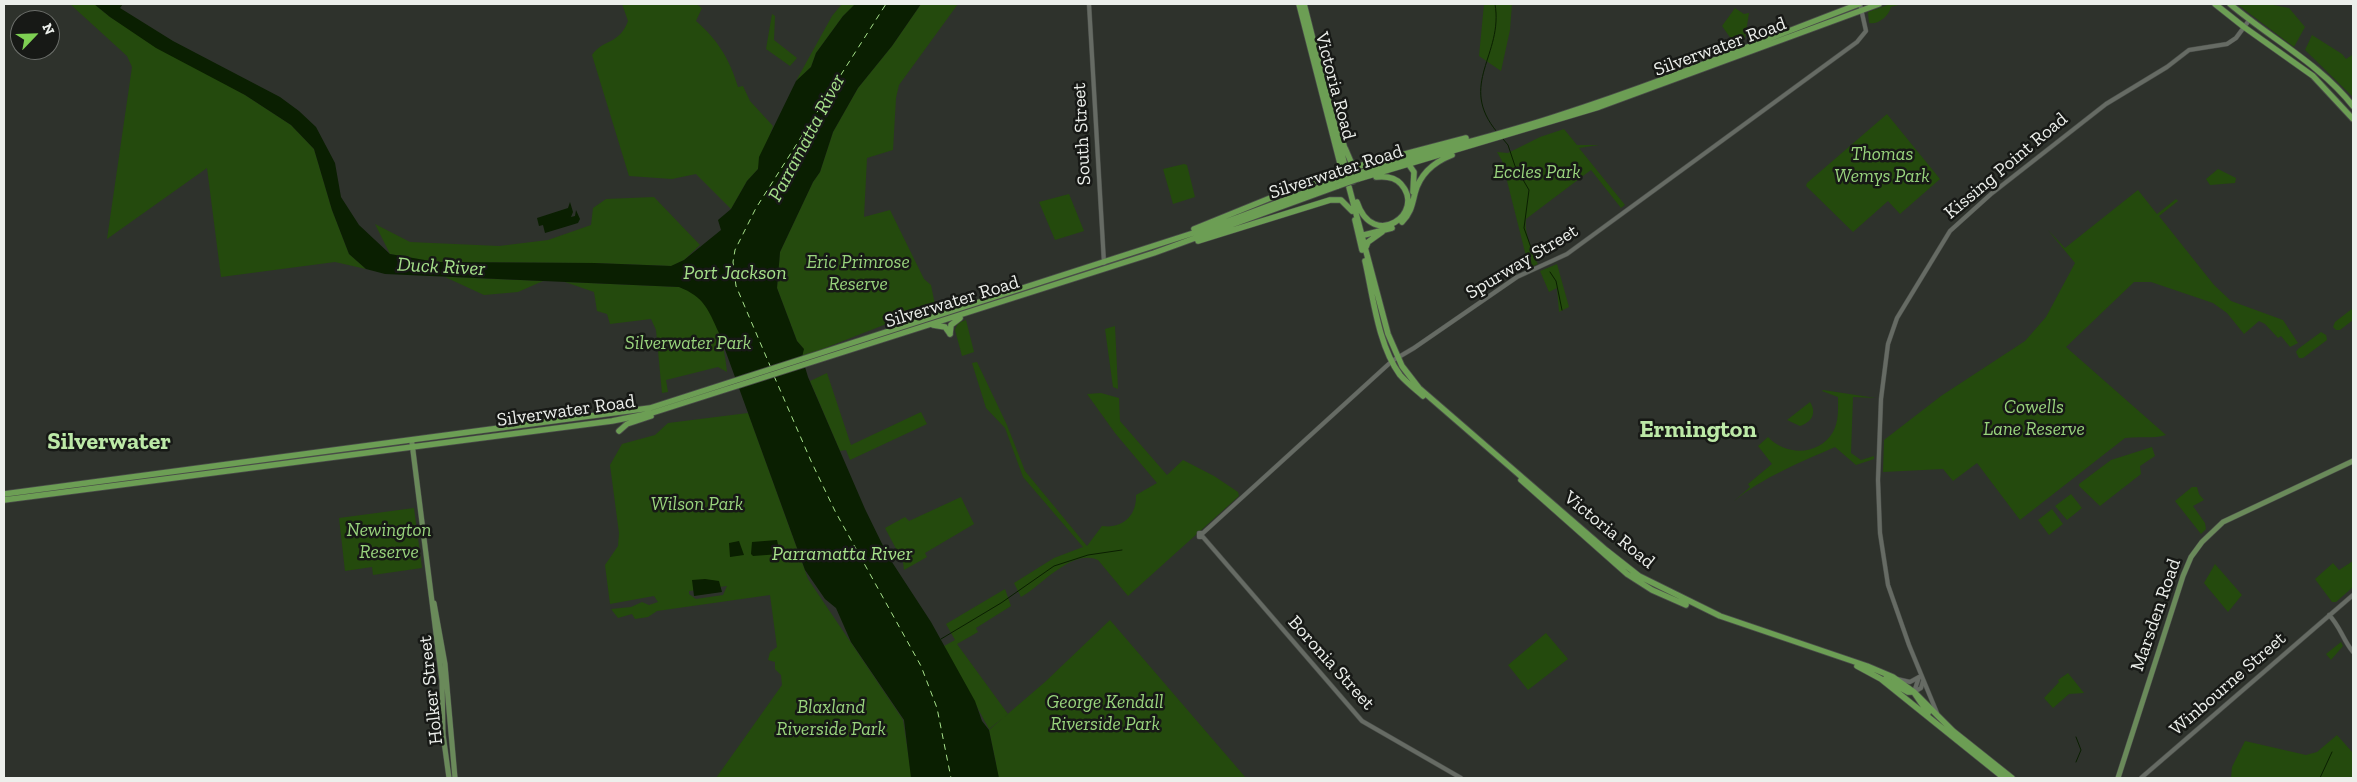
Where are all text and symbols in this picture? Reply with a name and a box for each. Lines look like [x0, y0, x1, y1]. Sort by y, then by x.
north arrow [10, 10, 60, 60]
street label: Silverwater Road [1651, 12, 1789, 82]
text: N [38, 21, 58, 37]
street label: Victoria Road [1310, 30, 1360, 142]
water label: Parramatta River [763, 70, 851, 206]
street label: South Street [1068, 82, 1096, 186]
street label: Kissing Point Road [1940, 108, 2072, 224]
street label: Silverwater Road [1266, 140, 1406, 204]
park label: Thomas Wemys Park [1834, 144, 1930, 188]
park label: Eccles Park [1493, 162, 1581, 184]
street label: Spurway Street [1462, 220, 1582, 304]
park label: Eric Primrose Reserve [806, 252, 910, 296]
water label: Duck River [396, 253, 486, 281]
water label: Port Jackson [683, 261, 787, 285]
street label: Silverwater Road [882, 271, 1022, 333]
park label: Silverwater Park [625, 333, 751, 355]
street label: Silverwater Road [495, 390, 637, 432]
park label: Cowells Lane Reserve [1983, 397, 2085, 441]
district label: Ermington [1639, 416, 1757, 444]
district label: Silverwater [47, 428, 171, 456]
street label: Victoria Road [1559, 486, 1659, 574]
park label: Wilson Park [651, 494, 743, 516]
park label: Newington Reserve [346, 520, 432, 564]
water label: Parramatta River [772, 542, 912, 566]
street label: Marsden Road [2126, 556, 2186, 674]
street label: Boronia Street [1283, 611, 1379, 715]
street label: Winbourne Street [2165, 627, 2291, 741]
street label: Holker Street [414, 634, 448, 746]
park label: George Kendall Riverside Park [1047, 692, 1163, 736]
park label: Blaxland Riverside Park [776, 697, 886, 741]

